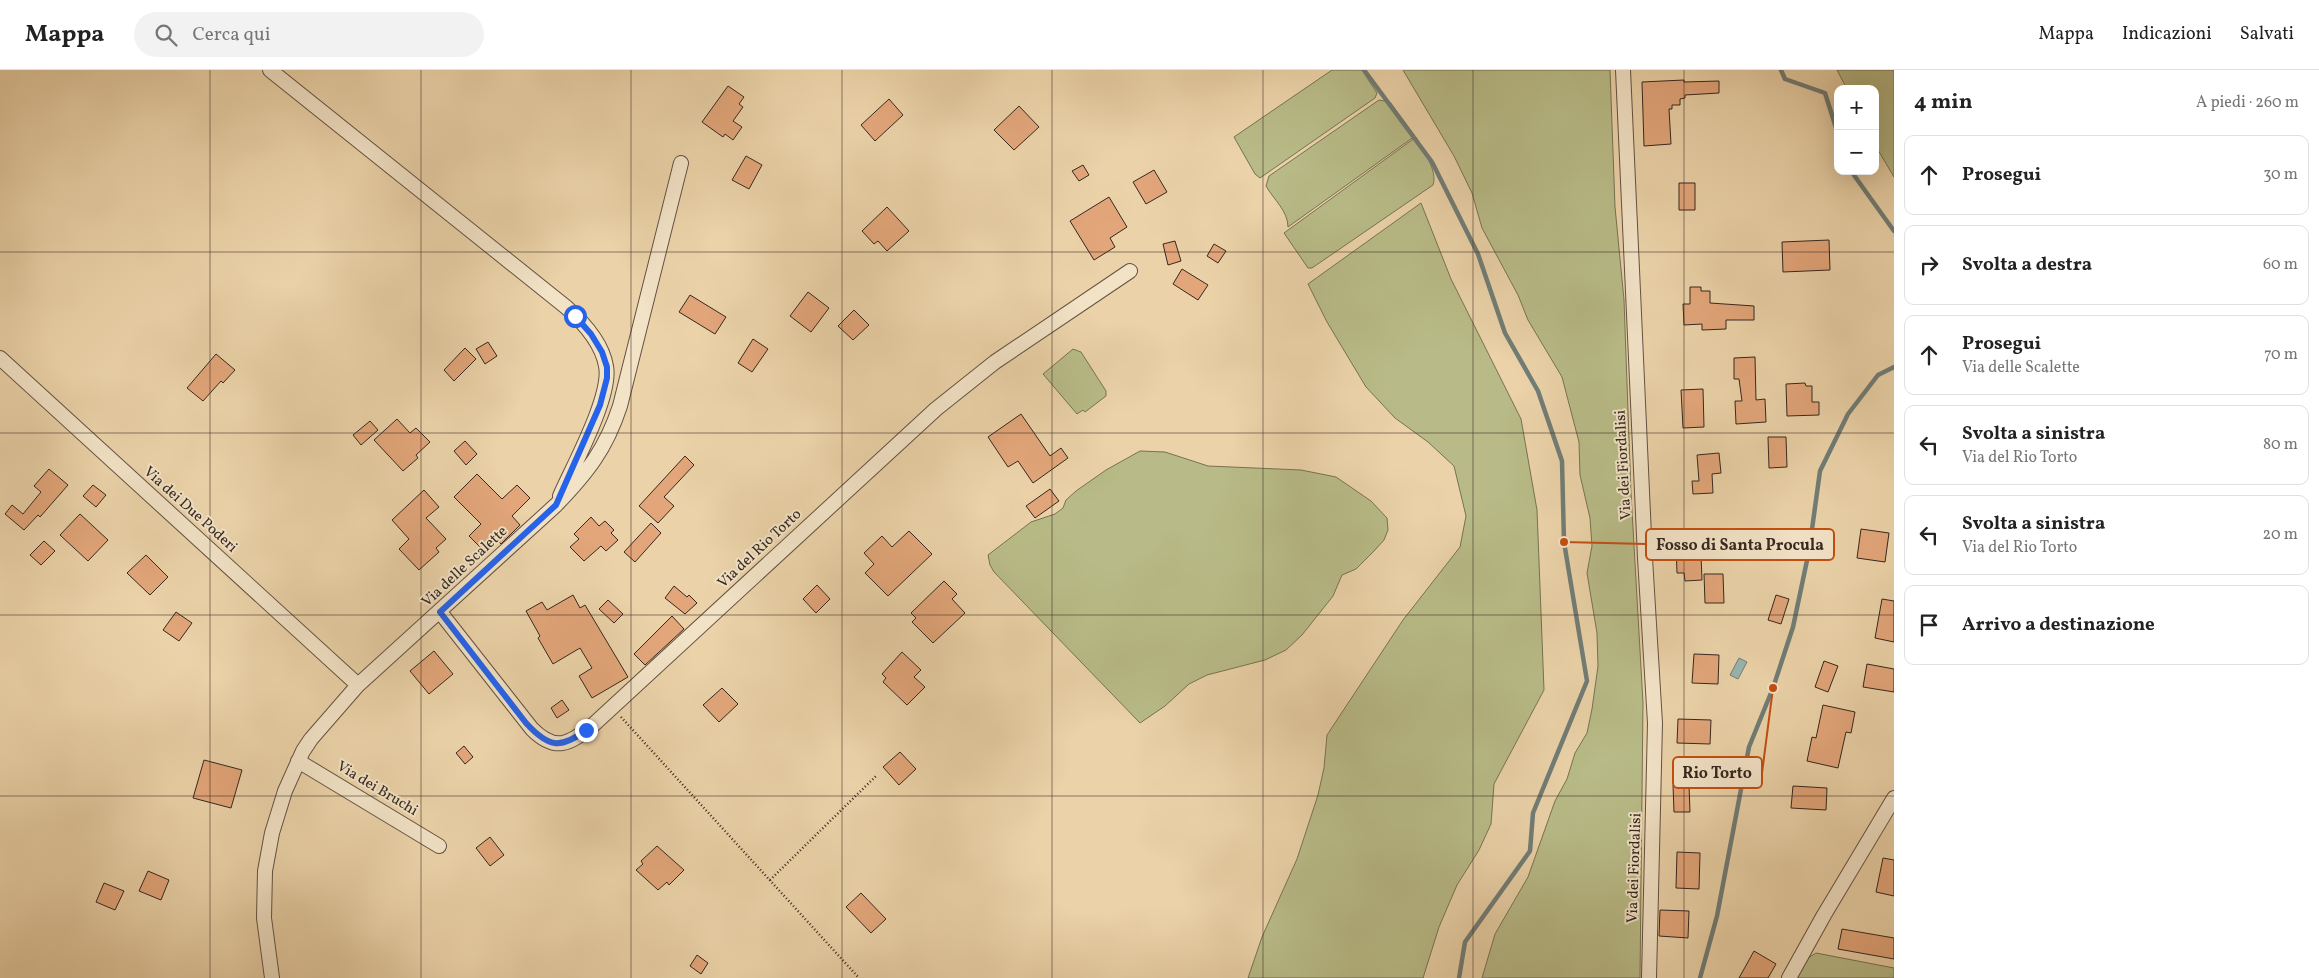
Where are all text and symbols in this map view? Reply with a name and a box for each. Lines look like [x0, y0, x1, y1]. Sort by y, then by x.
search box [134, 12, 484, 57]
text: Mappa [25, 18, 104, 52]
icon: search [152, 21, 180, 49]
text: Cerca qui [192, 22, 270, 48]
text: Mappa [2039, 22, 2094, 47]
text: Indicazioni [2122, 22, 2212, 47]
text: Salvati [2240, 22, 2294, 47]
map controls [1834, 85, 1879, 175]
button: + [1834, 85, 1879, 130]
text: 4 min [1914, 88, 1973, 117]
text: A piedi · 260 m [2196, 92, 2299, 114]
button: − [1834, 130, 1879, 175]
icon: ahead [1915, 161, 1943, 189]
text: Prosegui [1962, 162, 2041, 188]
text: 30 m [2263, 164, 2298, 186]
icon: right [1915, 251, 1943, 279]
text: Svolta a destra [1962, 252, 2092, 278]
text: 60 m [2263, 254, 2298, 276]
route start [564, 305, 587, 328]
text: Prosegui [1962, 331, 2041, 357]
icon: ahead [1915, 341, 1943, 369]
text: 70 m [2264, 344, 2298, 366]
text: Via delle Scalette [1962, 357, 2080, 379]
street label: Via dei Fiordalisi [1611, 409, 1637, 521]
text: Svolta a sinistra [1962, 421, 2105, 447]
icon: left [1915, 431, 1943, 459]
text: 80 m [2263, 434, 2298, 456]
text: Via del Rio Torto [1962, 447, 2077, 469]
street label: Via dei Due Poderi [138, 462, 242, 558]
street label: Via del Rio Torto [713, 504, 807, 594]
text: Svolta a sinistra [1962, 511, 2105, 537]
icon: left [1915, 521, 1943, 549]
street label: Via delle Scalette [417, 522, 513, 612]
text: 20 m [2263, 524, 2298, 546]
callout: Fosso di Santa Procula [1646, 529, 1834, 560]
text: Fosso di Santa Procula [1656, 535, 1824, 557]
text: Via del Rio Torto [1962, 537, 2077, 559]
icon: arrive [1915, 611, 1943, 639]
text: Arrivo a destinazione [1962, 612, 2155, 638]
route end [575, 719, 598, 742]
street label: Via dei Bruchi [332, 756, 422, 822]
callout: Rio Torto [1673, 757, 1762, 788]
text: Rio Torto [1682, 763, 1752, 785]
street label: Via dei Fiordalisi [1623, 813, 1647, 923]

